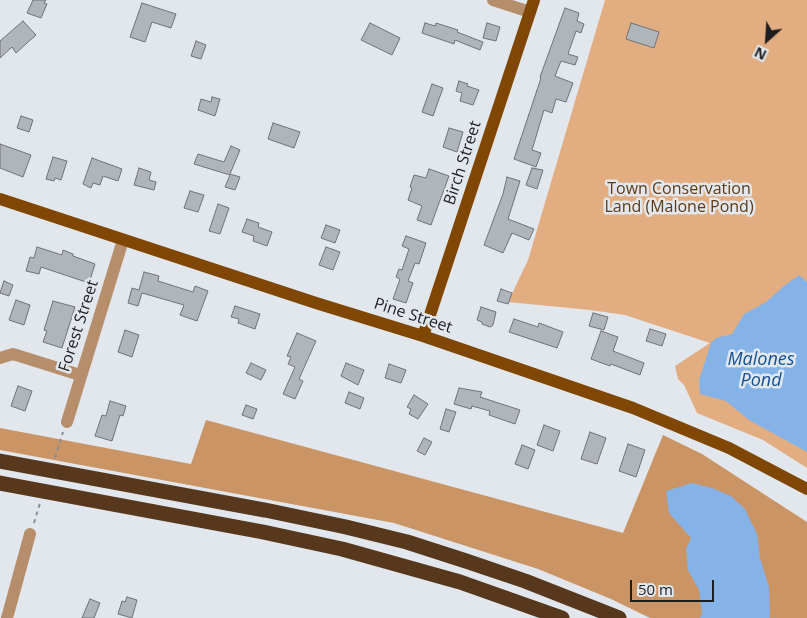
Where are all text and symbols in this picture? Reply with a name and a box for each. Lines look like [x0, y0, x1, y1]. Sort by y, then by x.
north arrow [742, 15, 792, 65]
text: N [751, 43, 769, 65]
street label: Birch Street [440, 119, 486, 207]
park label: Town Conservation Land (Malone Pond) [604, 179, 754, 217]
street label: Forest Street [55, 278, 103, 374]
street label: Pine Street [371, 294, 455, 338]
water label: Malones Pond [727, 349, 795, 392]
scale bar [632, 570, 716, 602]
text: 50 m [638, 579, 673, 599]

